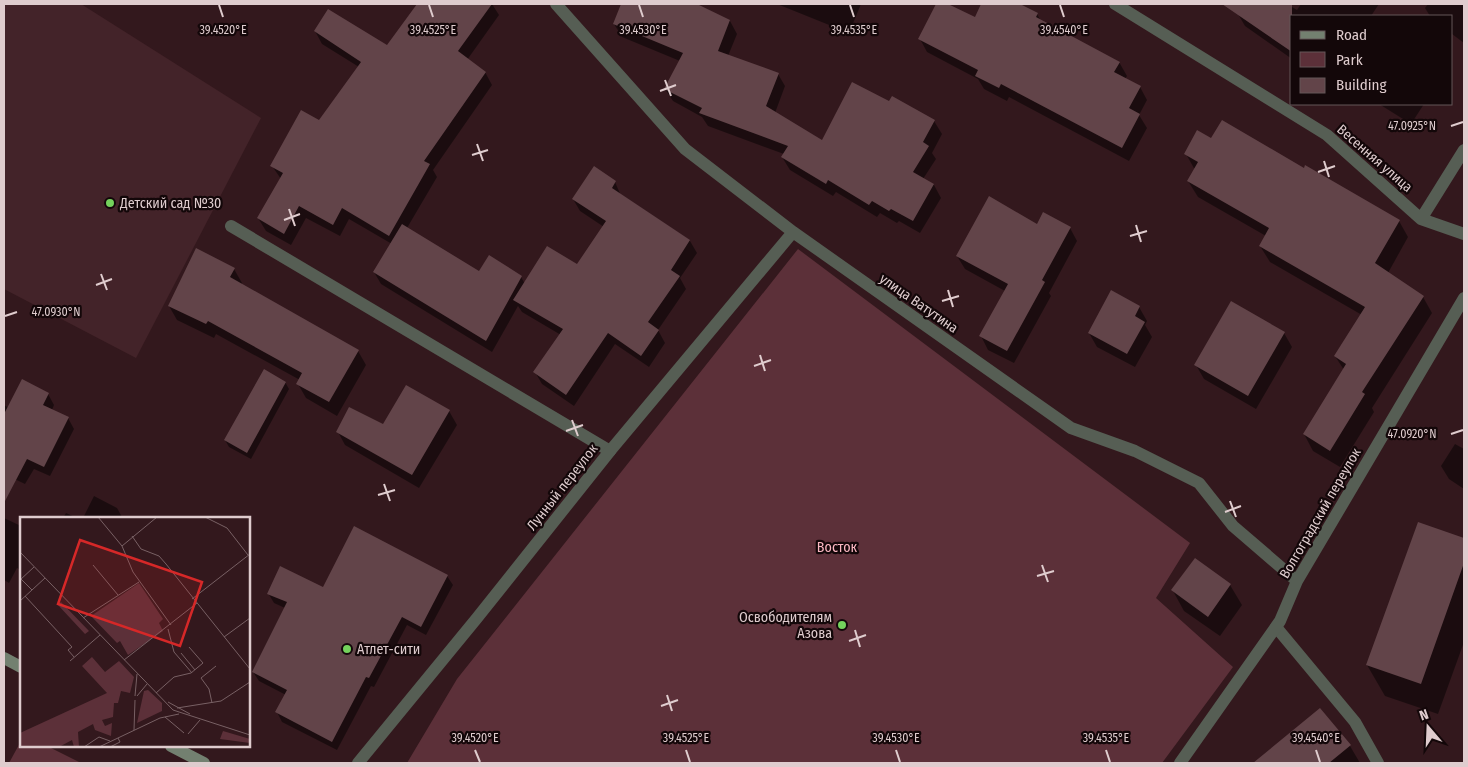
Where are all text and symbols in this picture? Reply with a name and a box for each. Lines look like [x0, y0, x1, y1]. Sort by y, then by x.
legend [1290, 15, 1453, 105]
text: 39.4520°E [199, 23, 247, 37]
text: 39.4525°E [410, 23, 456, 37]
text: 39.4530°E [619, 23, 667, 37]
text: 39.4535°E [831, 23, 878, 37]
text: 39.4540°E [1040, 23, 1088, 37]
text: Road [1336, 26, 1367, 44]
text: Park [1336, 51, 1363, 69]
text: Building [1336, 76, 1387, 94]
text: 47.0925°N [1388, 119, 1436, 133]
street label: Весенняя улица [1333, 121, 1416, 196]
place label: Детский сад №30 [119, 195, 221, 212]
marker: Детский сад №30 [104, 197, 116, 209]
street label: улица Ватутина [876, 270, 961, 337]
text: 47.0930°N [31, 305, 81, 319]
text: 47.0920°N [1387, 427, 1437, 441]
street label: Лунный переулок [523, 440, 602, 534]
street label: Волгоградский переулок [1276, 445, 1365, 582]
inset map [20, 517, 250, 747]
park label: Восток [817, 539, 858, 556]
place label: Освободителям Азова [739, 609, 832, 642]
marker: Освободителям Азова [836, 619, 848, 631]
place label: Атлет-сити [357, 641, 420, 658]
marker: Атлет-сити [341, 643, 353, 655]
north arrow [1403, 702, 1453, 752]
text: N [1417, 706, 1431, 725]
text: 39.4520°E [451, 731, 499, 745]
text: 39.4525°E [663, 731, 709, 745]
text: 39.4530°E [872, 731, 920, 745]
text: 39.4535°E [1083, 731, 1130, 745]
text: 39.4540°E [1292, 731, 1340, 745]

